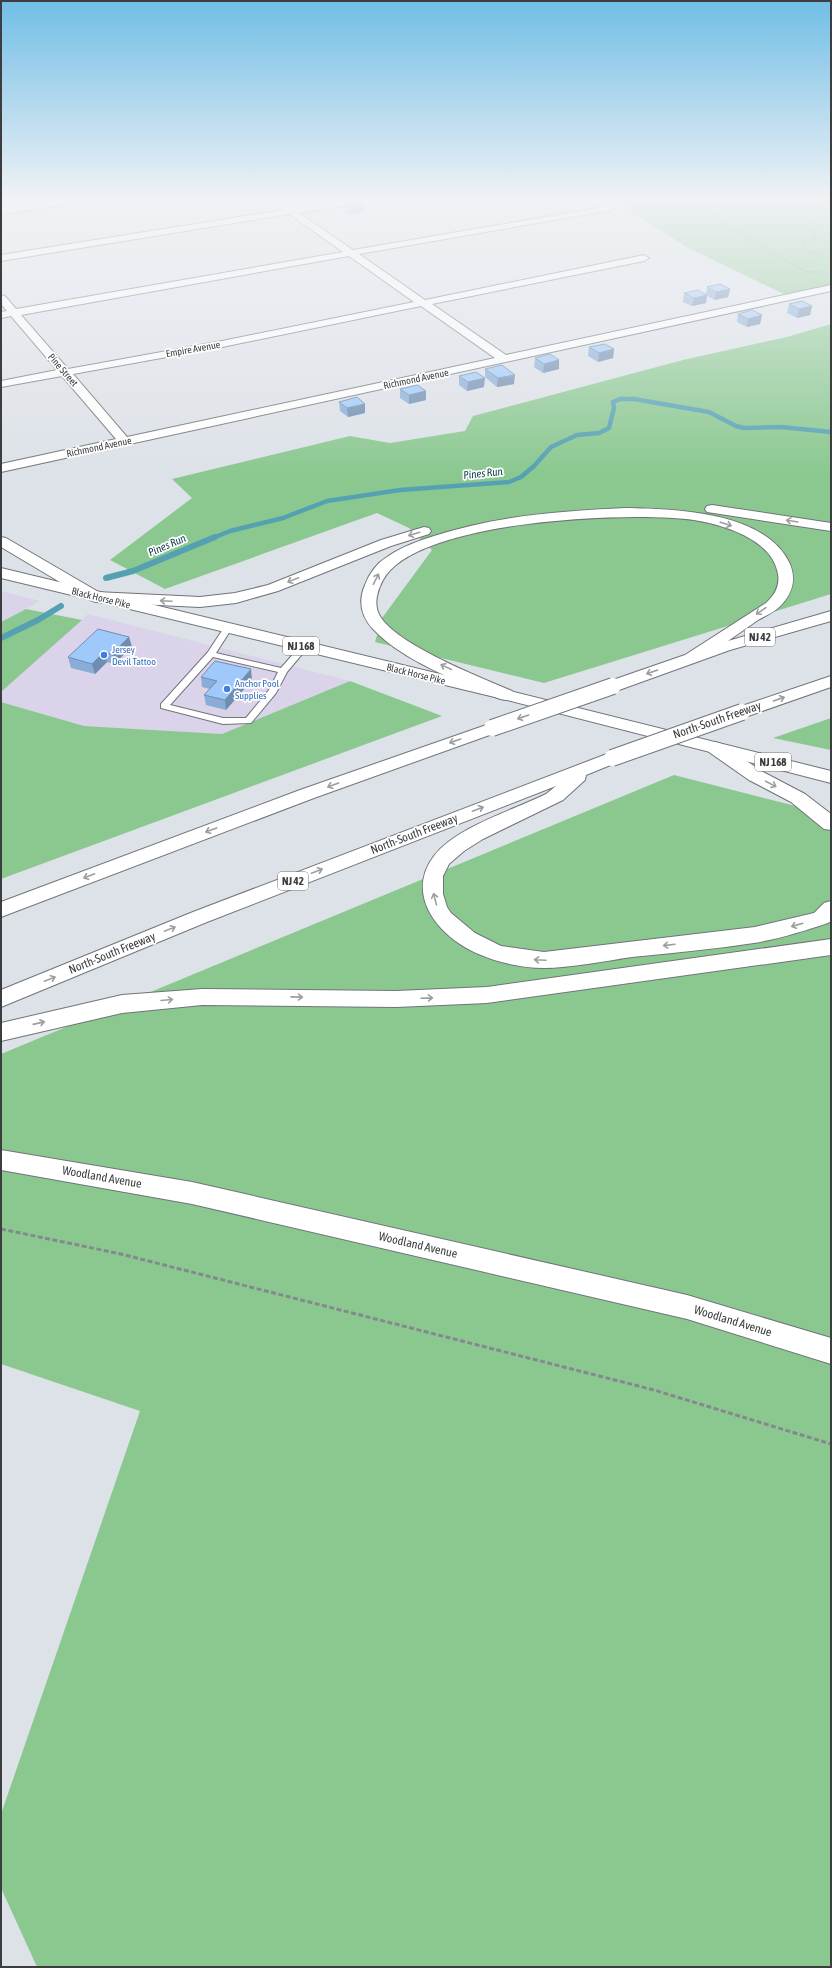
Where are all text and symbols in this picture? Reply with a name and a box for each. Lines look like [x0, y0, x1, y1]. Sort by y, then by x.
street label: Empire Avenue [165, 339, 222, 359]
street label: Pine Street [46, 351, 80, 389]
street label: Richmond Avenue [382, 367, 450, 391]
street label: Richmond Avenue [65, 435, 133, 459]
water label: Pines Run [463, 465, 504, 481]
one-way arrow [786, 517, 799, 525]
one-way arrow [720, 521, 732, 529]
water label: Pines Run [146, 531, 188, 558]
one-way arrow [408, 531, 421, 538]
one-way arrow [373, 573, 380, 585]
one-way arrow [287, 577, 299, 584]
street label: Black Horse Pike [70, 585, 132, 611]
one-way arrow [160, 598, 173, 605]
one-way arrow [756, 607, 767, 615]
road number: NJ 42 [745, 628, 775, 646]
road number: NJ 168 [283, 637, 319, 655]
place label: Jersey Devil Tattoo [112, 644, 156, 667]
marker: Jersey Devil Tattoo [99, 650, 109, 660]
street label: Black Horse Pike [385, 661, 447, 687]
one-way arrow [440, 663, 452, 670]
one-way arrow [646, 669, 658, 677]
place label: Anchor Pool Supplies [235, 678, 280, 701]
marker: Anchor Pool Supplies [222, 684, 232, 694]
one-way arrow [772, 695, 785, 702]
street label: North-South Freeway [671, 698, 763, 742]
one-way arrow [517, 714, 530, 721]
one-way arrow [449, 737, 461, 745]
road number: NJ 168 [755, 753, 791, 771]
one-way arrow [764, 781, 776, 788]
one-way arrow [326, 782, 339, 789]
one-way arrow [471, 805, 484, 812]
street label: North-South Freeway [368, 811, 460, 857]
one-way arrow [205, 827, 217, 835]
one-way arrow [311, 867, 323, 875]
one-way arrow [84, 872, 96, 880]
road number: NJ 42 [278, 872, 308, 890]
one-way arrow [430, 893, 438, 906]
one-way arrow [791, 922, 804, 929]
one-way arrow [164, 925, 176, 933]
street label: North-South Freeway [67, 929, 157, 977]
one-way arrow [663, 942, 676, 949]
one-way arrow [534, 956, 547, 963]
one-way arrow [44, 974, 56, 982]
one-way arrow [290, 993, 303, 1001]
one-way arrow [420, 994, 433, 1002]
one-way arrow [160, 996, 173, 1004]
one-way arrow [32, 1018, 45, 1026]
street label: Woodland Avenue [61, 1163, 143, 1191]
street label: Woodland Avenue [377, 1229, 459, 1261]
street label: Woodland Avenue [692, 1303, 774, 1339]

